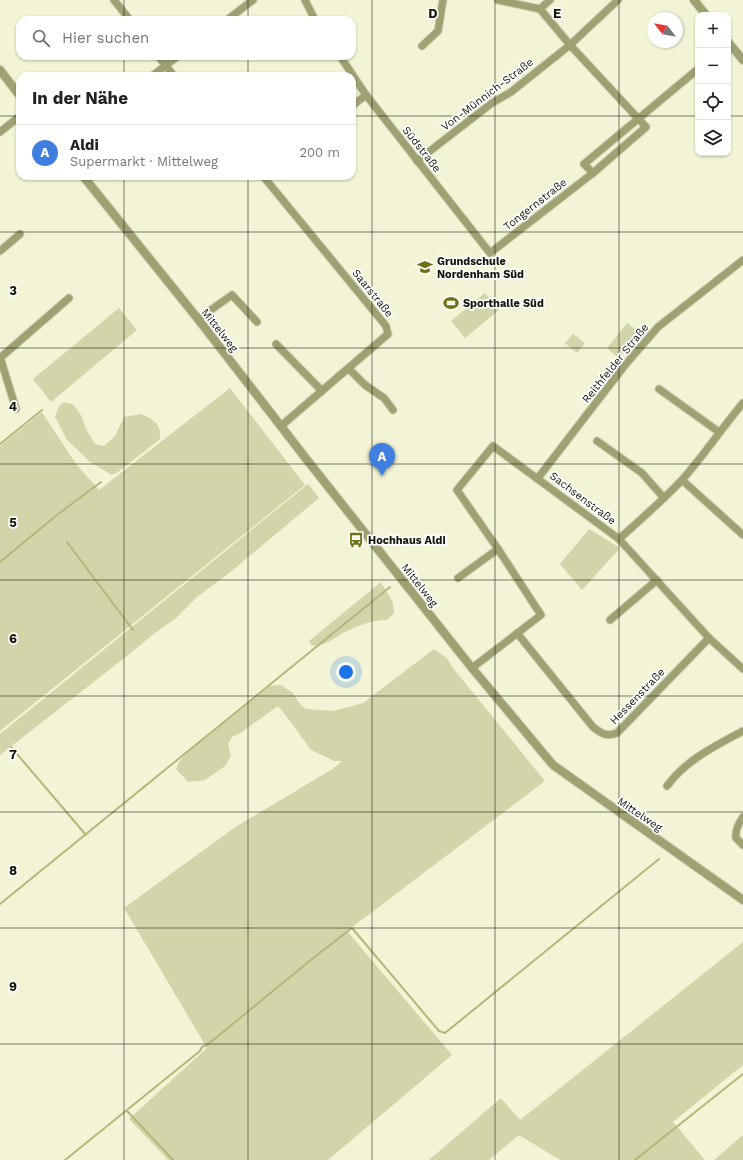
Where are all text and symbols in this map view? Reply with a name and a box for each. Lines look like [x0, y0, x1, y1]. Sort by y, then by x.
text: D [428, 6, 438, 21]
text: E [553, 6, 561, 21]
north arrow [647, 12, 683, 48]
map controls [695, 12, 731, 156]
button: + [695, 12, 731, 48]
search box [16, 16, 356, 60]
icon: search [30, 27, 52, 49]
text: Hier suchen [62, 29, 149, 47]
button: − [695, 48, 731, 84]
street label: Von-Münnich-Straße [439, 56, 536, 133]
button: locate [695, 84, 731, 120]
text: In der Nähe [32, 88, 128, 108]
button: layers [695, 120, 731, 156]
street label: Südstraße [400, 124, 444, 175]
text: Aldi [70, 136, 99, 154]
text: A [41, 145, 49, 160]
text: 200 m [299, 145, 340, 160]
text: Supermarkt · Mittelweg [70, 154, 218, 169]
street label: Tongernstraße [501, 176, 569, 233]
place label: Grundschule Nordenham Süd [437, 255, 524, 281]
school or university icon: Grundschule Nordenham Süd [416, 258, 434, 276]
street label: Saarstraße [349, 267, 396, 320]
text: 3 [9, 283, 17, 298]
sports icon: Sporthalle Süd [442, 294, 460, 312]
place label: Sporthalle Süd [463, 297, 544, 310]
street label: Mittelweg [199, 306, 241, 355]
street label: Reithfelder Straße [579, 321, 651, 406]
text: 4 [9, 399, 18, 414]
pin: A [369, 443, 395, 476]
street label: Sachsenstraße [547, 469, 618, 527]
text: 5 [9, 515, 17, 530]
bus stop icon: Hochhaus Aldi [347, 531, 365, 549]
place label: Hochhaus Aldi [368, 534, 446, 547]
street label: Mittelweg [399, 561, 441, 610]
text: 6 [9, 631, 17, 646]
your location [336, 662, 356, 682]
street label: Hessenstraße [607, 666, 667, 727]
text: 7 [9, 747, 17, 762]
street label: Mittelweg [615, 795, 665, 834]
text: 8 [9, 863, 17, 878]
text: 9 [9, 979, 17, 994]

